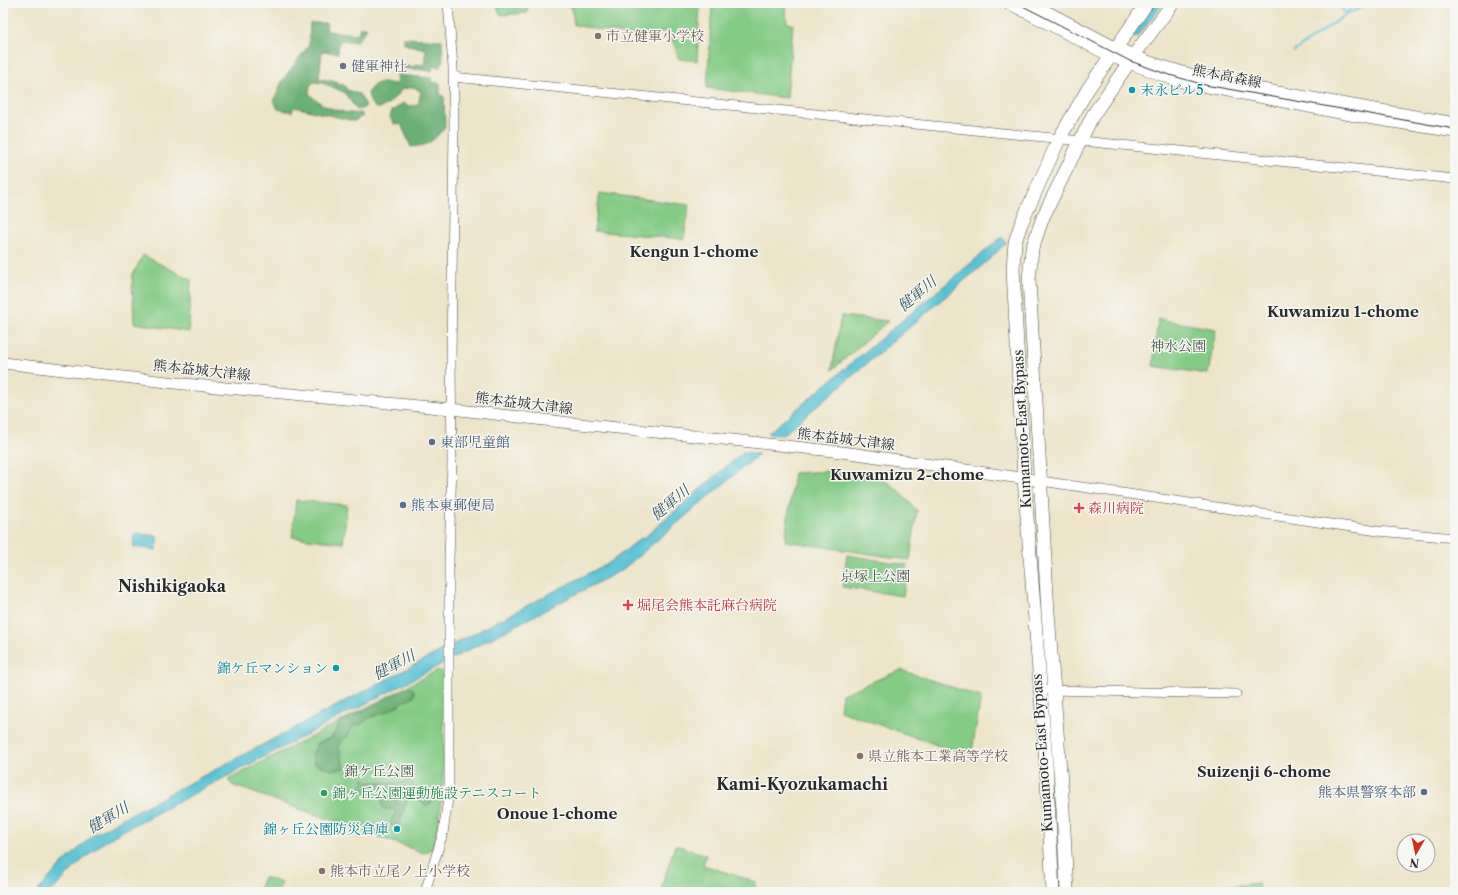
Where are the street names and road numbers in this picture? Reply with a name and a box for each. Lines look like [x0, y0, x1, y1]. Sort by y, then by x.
street label: 熊本高森線 [1191, 60, 1263, 92]
street label: Kumamoto-East Bypass [1009, 349, 1035, 509]
street label: 熊本益城大津線 [152, 356, 252, 384]
street label: 熊本益城大津線 [474, 388, 574, 418]
street label: 熊本益城大津線 [796, 424, 896, 454]
street label: Kumamoto-East Bypass [1027, 673, 1057, 833]

